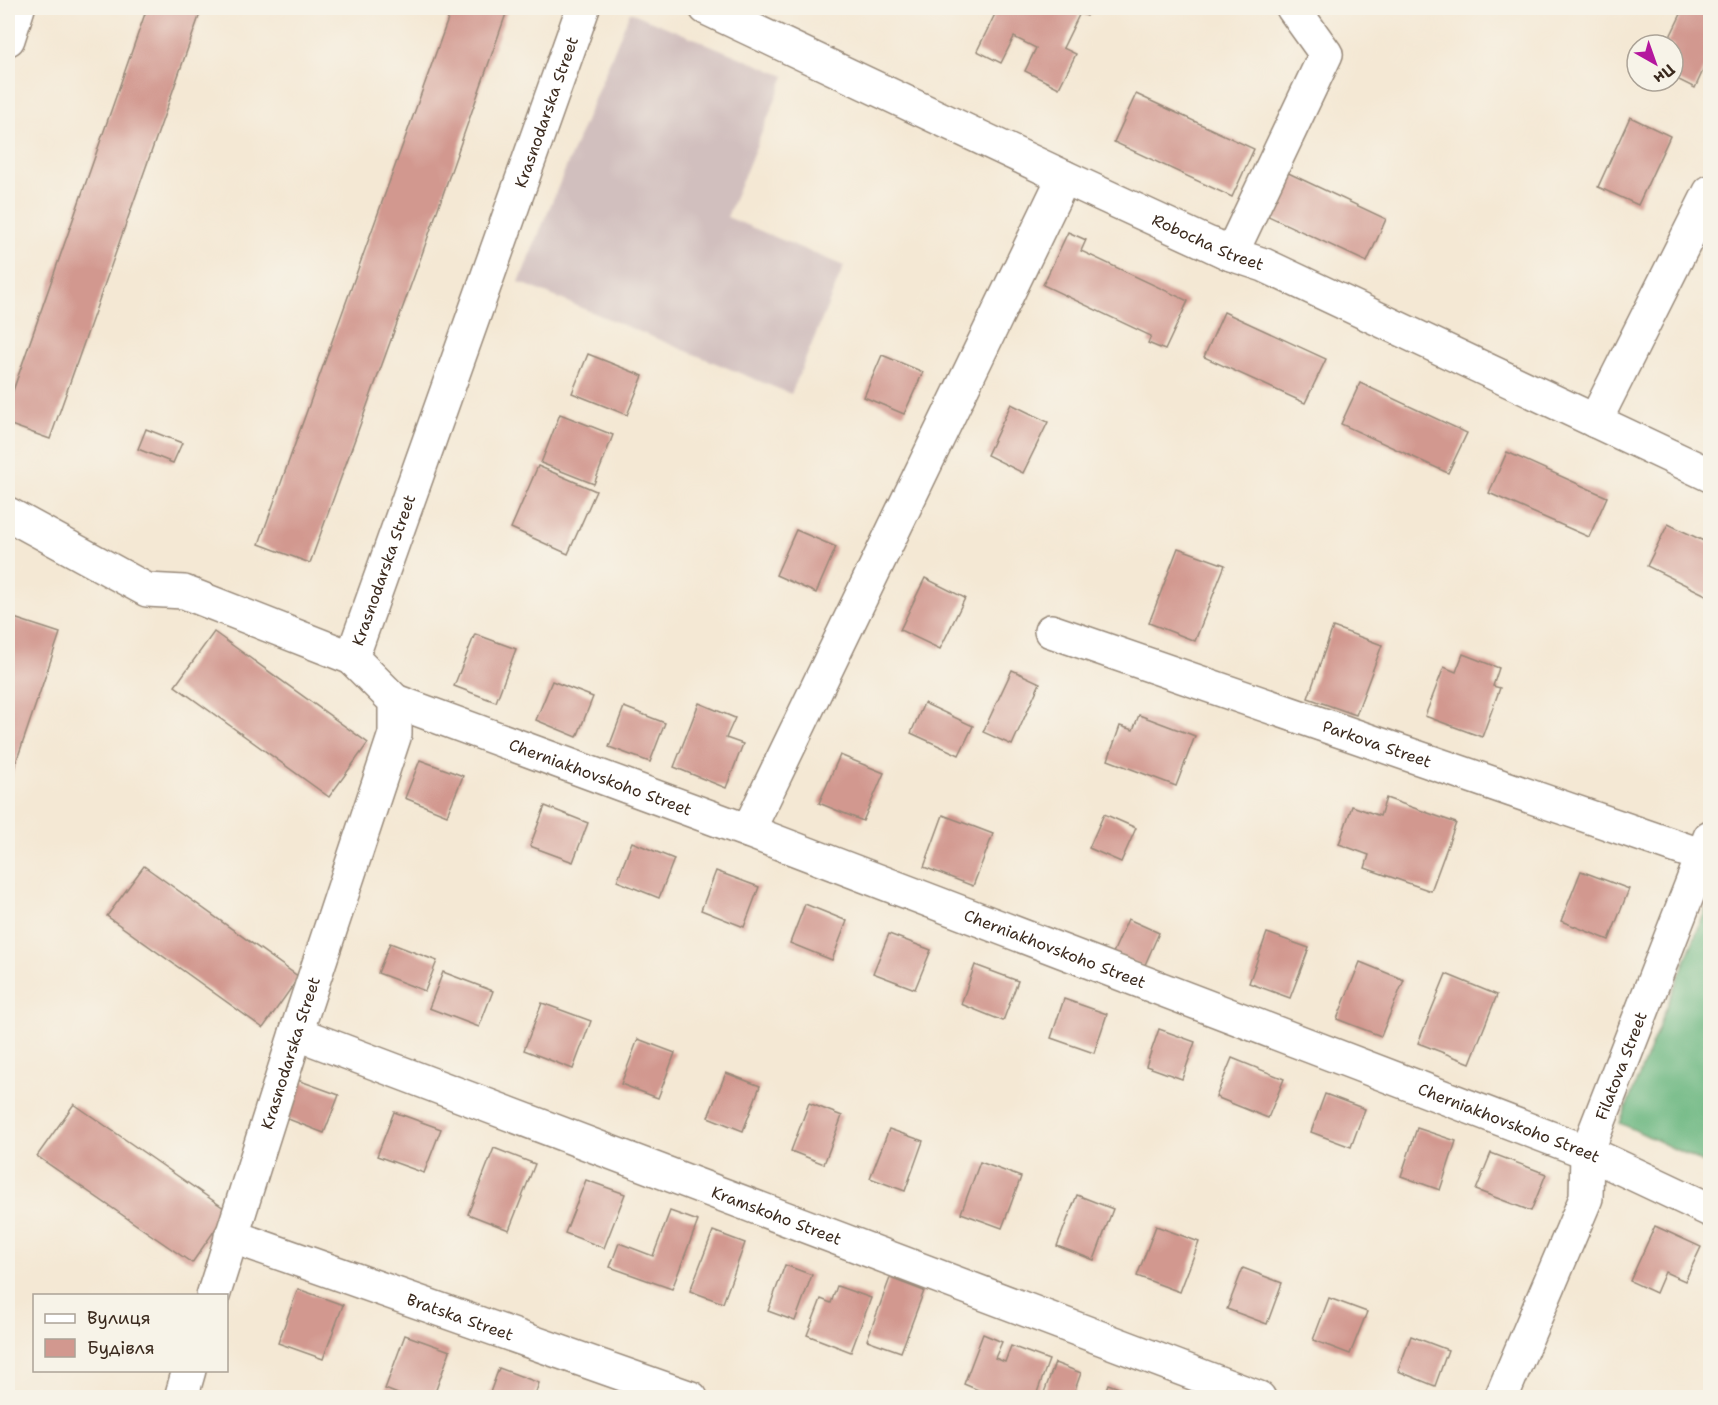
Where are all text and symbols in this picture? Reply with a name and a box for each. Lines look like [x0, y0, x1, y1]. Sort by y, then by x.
north arrow [1625, 33, 1685, 93]
street label: Krasnodarska Street [510, 34, 583, 191]
text: Пн [1649, 59, 1679, 89]
street label: Robocha Street [1149, 209, 1266, 275]
street label: Krasnodarska Street [347, 492, 420, 649]
street label: Parkova Street [1320, 716, 1434, 773]
street label: Cherniakhovskoho Street [506, 734, 695, 820]
street label: Cherniakhovskoho Street [961, 905, 1149, 993]
street label: Krasnodarska Street [256, 974, 325, 1132]
street label: Filatova Street [1591, 1009, 1652, 1123]
street label: Cherniakhovskoho Street [1415, 1078, 1603, 1168]
street label: Kramskoho Street [708, 1181, 844, 1250]
street label: Bratska Street [404, 1289, 516, 1346]
legend [33, 1294, 228, 1372]
text: Вулиця [87, 1306, 151, 1330]
text: Будівля [87, 1336, 155, 1360]

